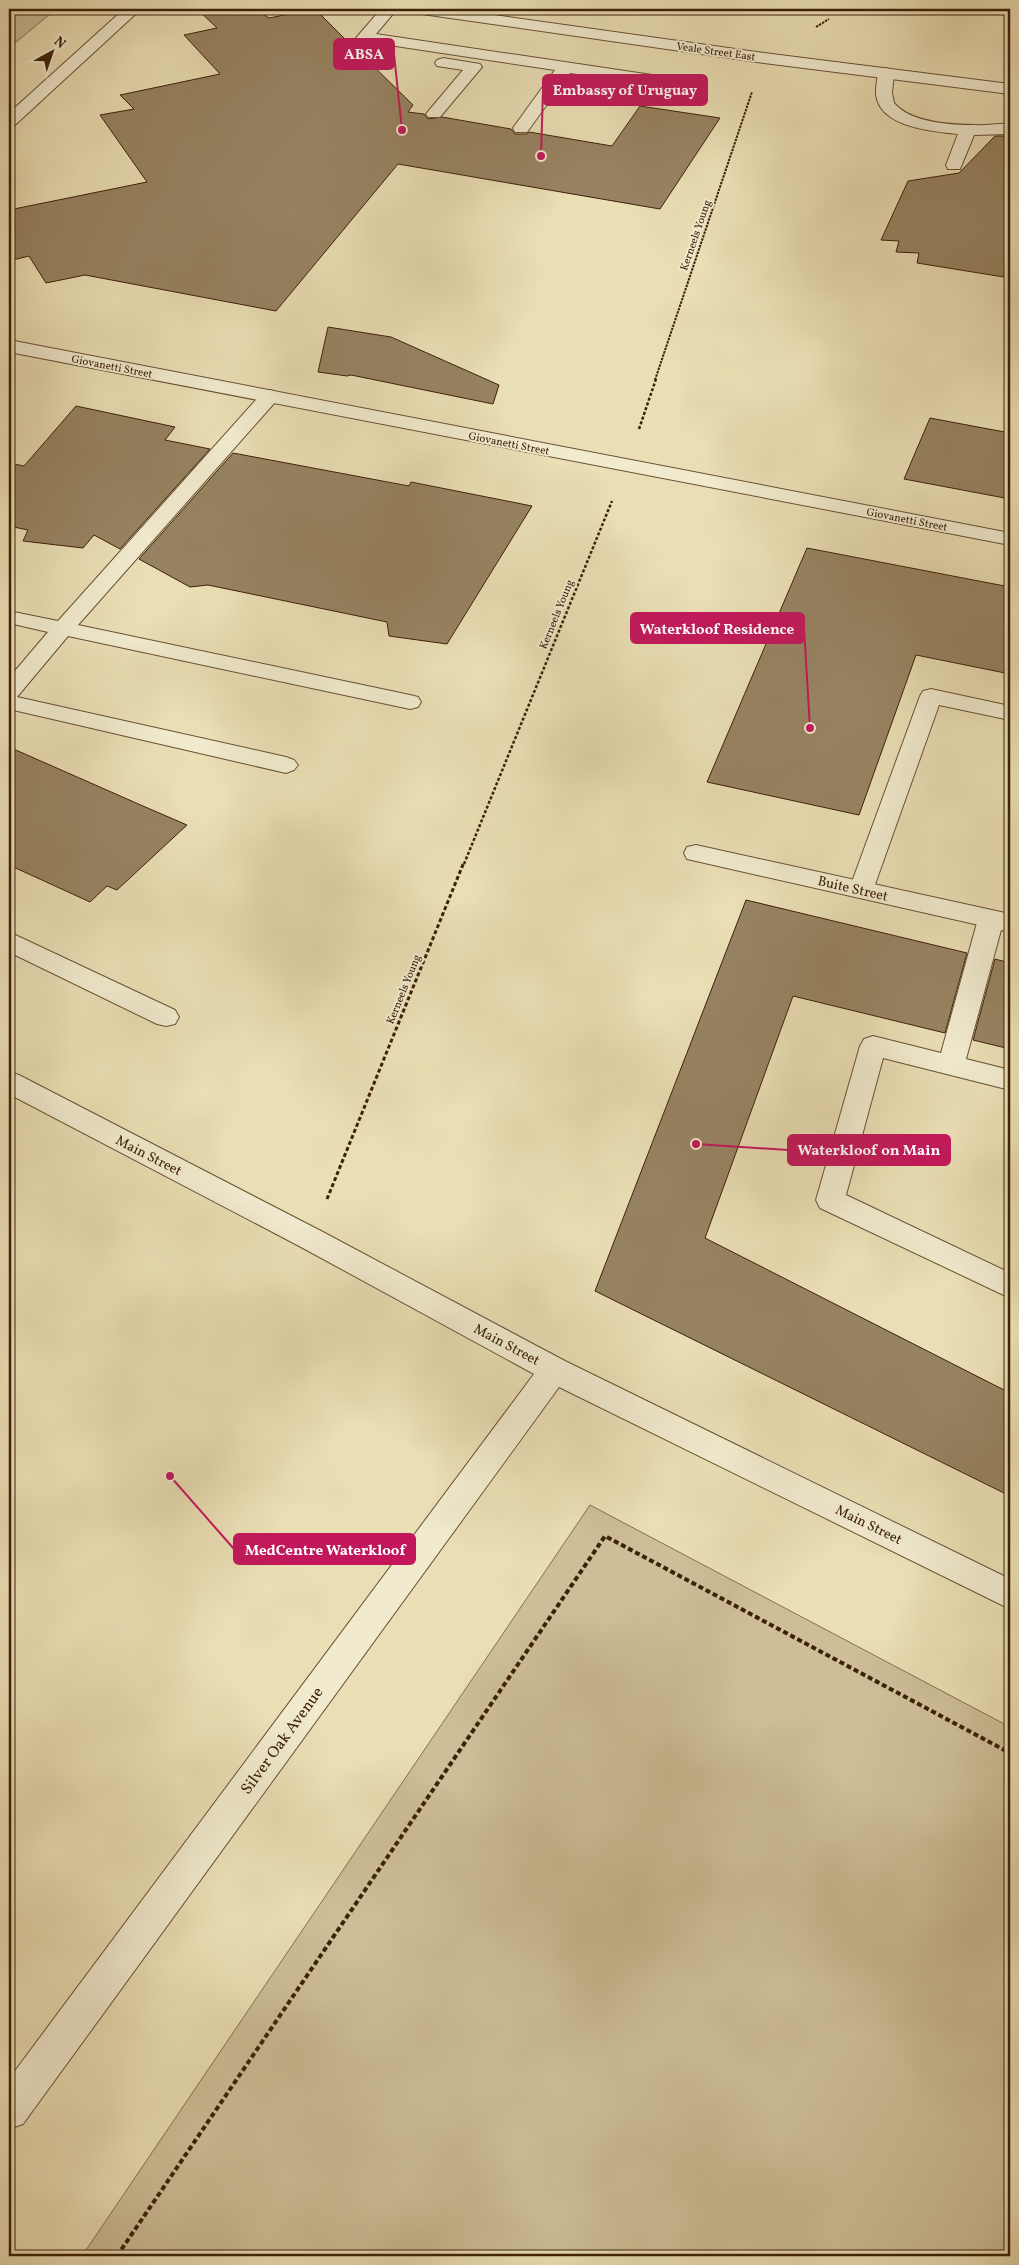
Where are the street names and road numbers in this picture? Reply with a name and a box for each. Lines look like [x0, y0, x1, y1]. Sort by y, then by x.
street label: Veale Street East [675, 40, 756, 65]
street label: Kerneels Young [677, 198, 716, 273]
street label: Giovanetti Street [70, 352, 154, 383]
street label: Giovanetti Street [467, 429, 551, 460]
street label: Giovanetti Street [865, 505, 949, 536]
street label: Kerneels Young [537, 577, 578, 652]
street label: Buite Street [816, 872, 890, 907]
street label: Kerneels Young [384, 952, 425, 1027]
street label: Main Street [112, 1132, 185, 1181]
street label: Main Street [470, 1320, 543, 1371]
street label: Main Street [832, 1501, 905, 1550]
street label: Silver Oak Avenue [236, 1683, 329, 1799]

